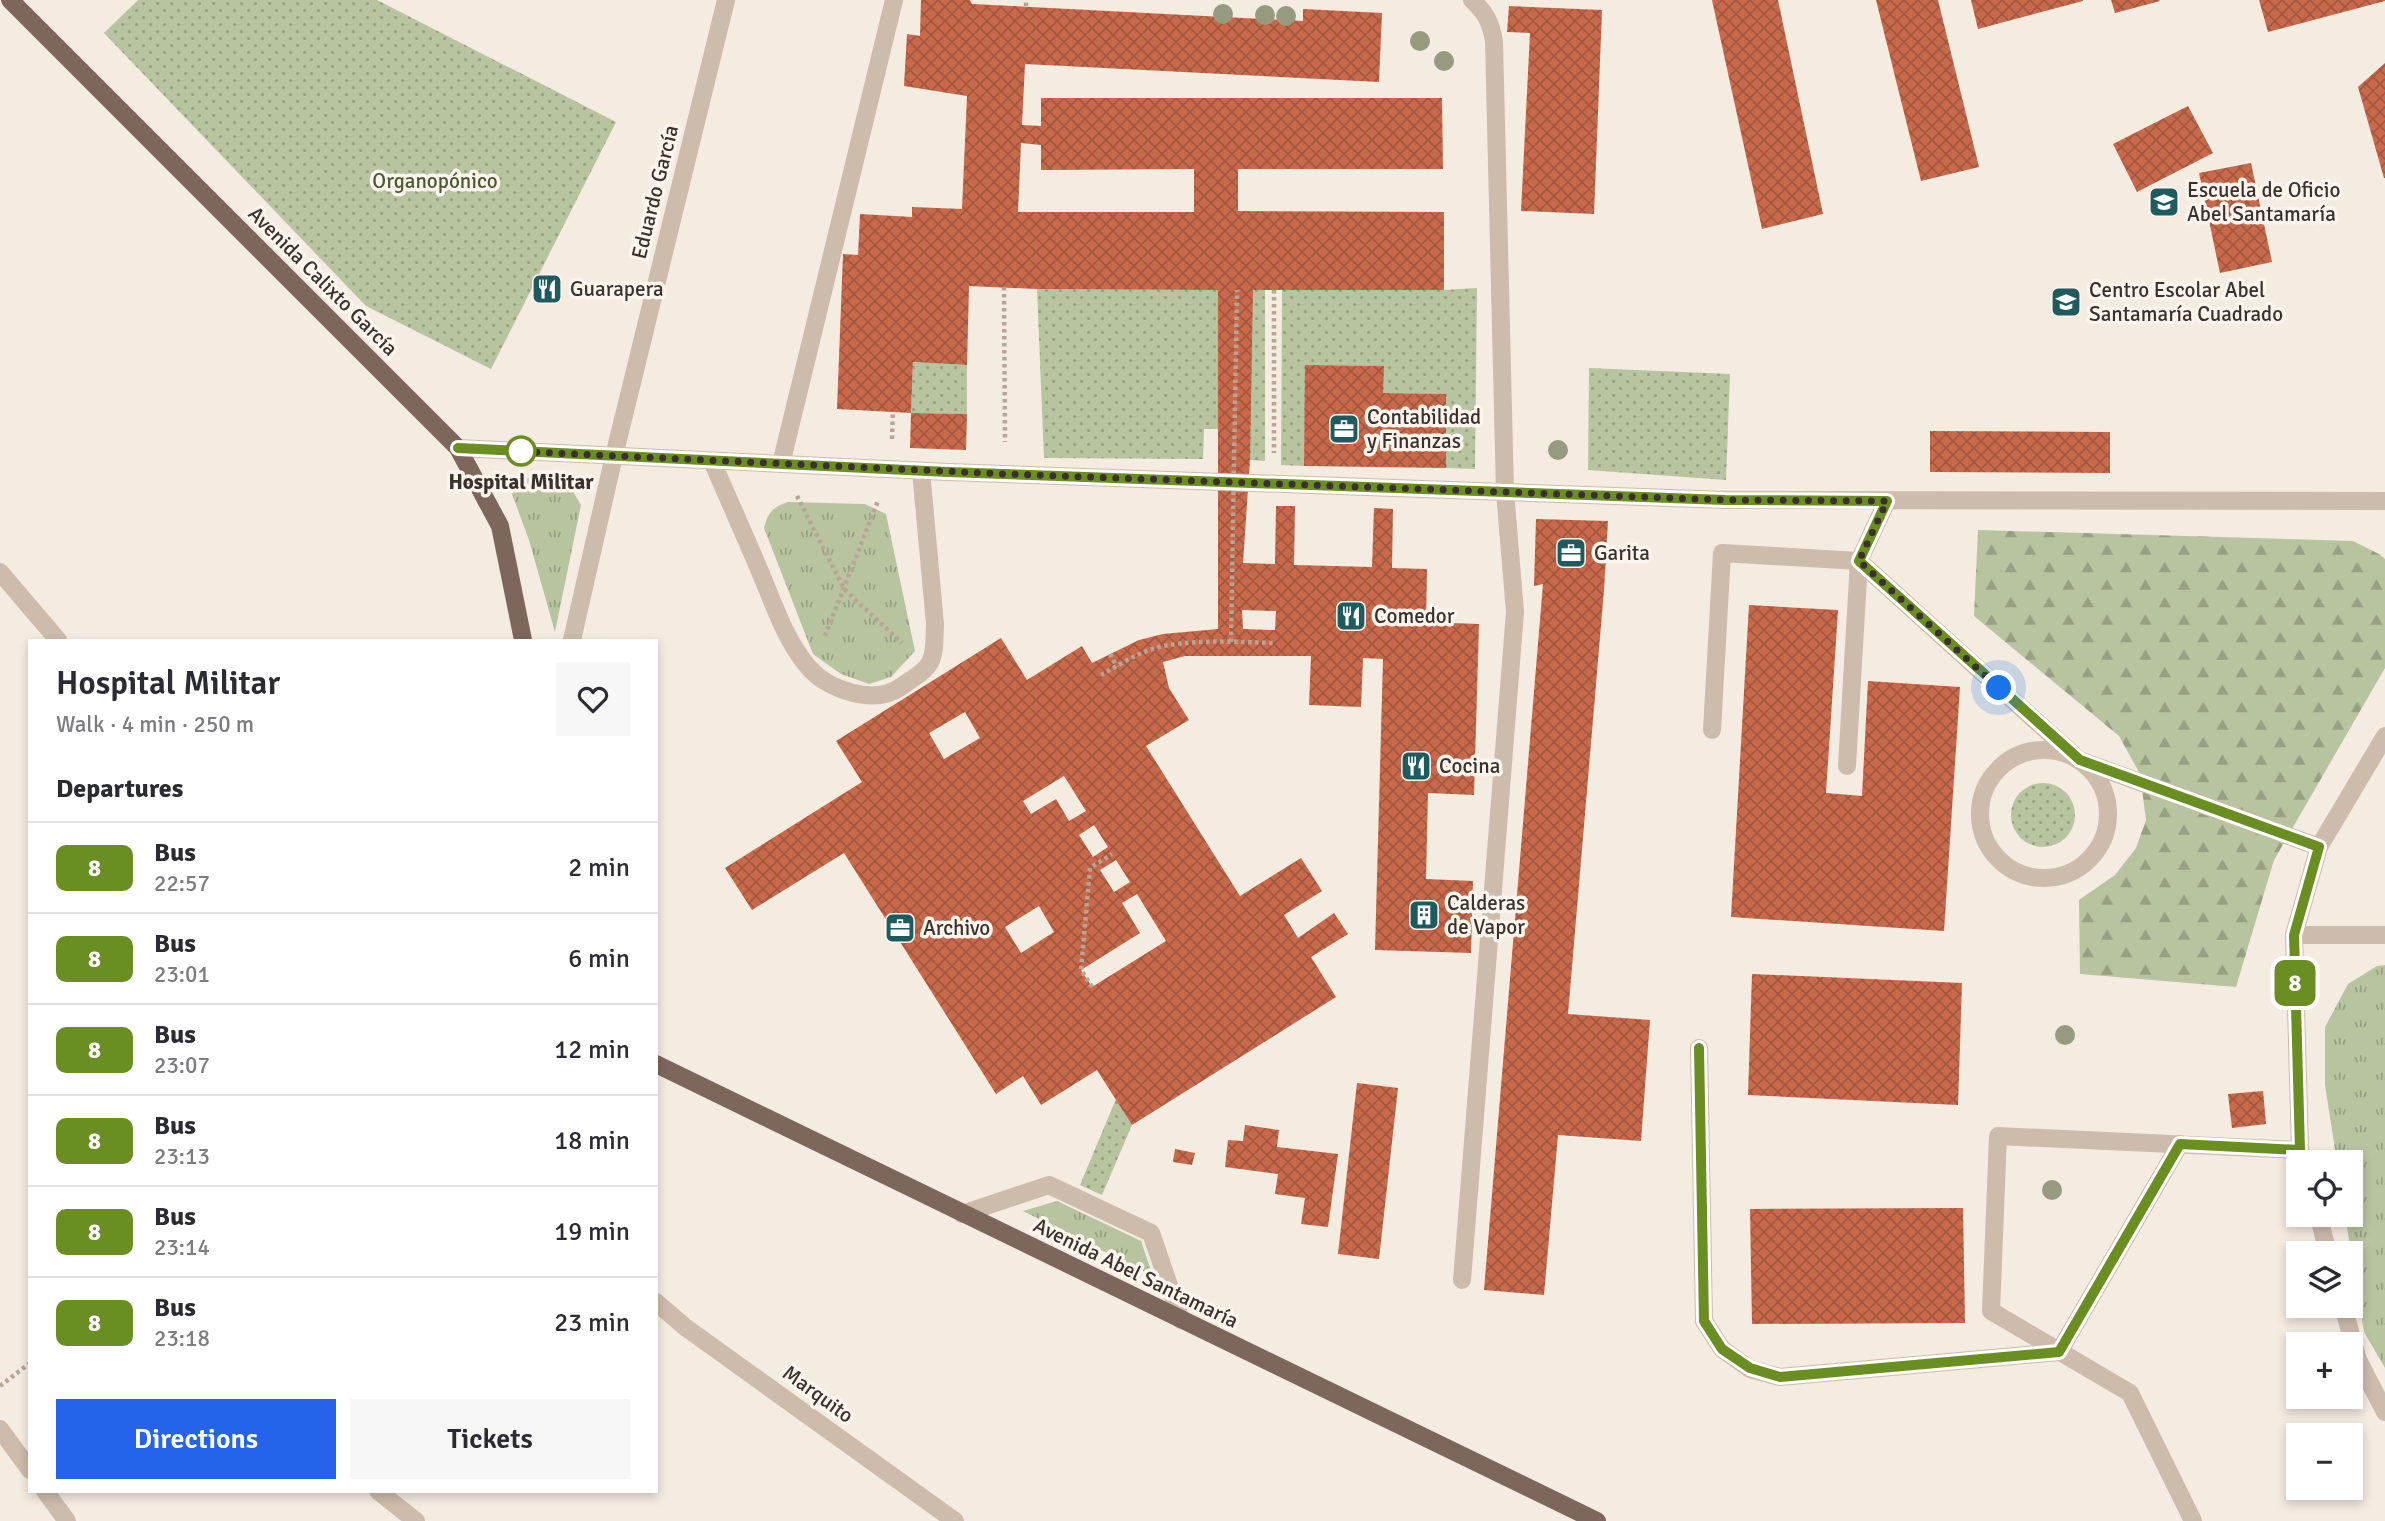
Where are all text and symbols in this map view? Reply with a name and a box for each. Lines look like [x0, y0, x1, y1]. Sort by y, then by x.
street label: Eduardo García [626, 122, 684, 262]
park label: Organopónico [372, 168, 498, 194]
place label: Escuela de Oficio Abel Santamaría [2187, 177, 2340, 227]
school or university icon: Escuela de Oficio Abel Santamaría [2147, 185, 2181, 219]
street label: Avenida Calixto García [243, 201, 403, 361]
restaurant icon: Guarapera [530, 272, 564, 306]
place label: Guarapera [570, 276, 664, 302]
place label: Centro Escolar Abel Santamaría Cuadrado [2089, 277, 2283, 327]
school or university icon: Centro Escolar Abel Santamaría Cuadrado [2049, 285, 2083, 319]
place label: Contabilidad y Finanzas [1367, 404, 1481, 454]
office icon: Contabilidad y Finanzas [1327, 412, 1361, 446]
marker: Hospital Militar [506, 436, 536, 466]
place label: Hospital Militar [448, 469, 594, 495]
office icon: Garita [1554, 536, 1588, 570]
place label: Garita [1594, 540, 1650, 566]
restaurant icon: Comedor [1334, 599, 1368, 633]
place label: Comedor [1374, 603, 1455, 629]
button: heart [556, 662, 630, 736]
text: Hospital Militar [56, 663, 280, 704]
your location [1981, 670, 2016, 705]
text: Walk · 4 min · 250 m [56, 710, 254, 739]
restaurant icon: Cocina [1399, 749, 1433, 783]
place label: Cocina [1439, 753, 1500, 779]
text: Departures [56, 773, 183, 805]
text: Bus [154, 837, 196, 869]
text: 2 min [568, 852, 630, 884]
text: 8 [88, 853, 101, 883]
text: 22:57 [154, 869, 210, 898]
place label: Calderas de Vapor [1447, 890, 1525, 940]
building icon: Calderas de Vapor [1407, 898, 1441, 932]
office icon: Archivo [883, 911, 917, 945]
place label: Archivo [923, 915, 990, 941]
text: Bus [154, 928, 196, 960]
text: 6 min [568, 943, 630, 975]
text: 8 [88, 944, 101, 974]
text: 23:01 [154, 960, 210, 989]
line badge: 8 [2272, 960, 2318, 1006]
text: 8 [2289, 968, 2301, 998]
text: Bus [154, 1019, 196, 1051]
text: 12 min [554, 1034, 630, 1066]
text: 8 [88, 1035, 101, 1065]
text: 23:07 [154, 1051, 210, 1080]
text: Bus [154, 1110, 196, 1142]
text: 18 min [554, 1125, 630, 1157]
text: 8 [88, 1126, 101, 1156]
text: 23:13 [154, 1142, 210, 1171]
map controls [2286, 1150, 2363, 1500]
button: locate [2286, 1150, 2363, 1227]
text: Bus [154, 1201, 196, 1233]
street label: Avenida Abel Santamaría [1029, 1212, 1243, 1334]
text: 19 min [554, 1216, 630, 1248]
text: 8 [88, 1217, 101, 1247]
text: 23:14 [154, 1233, 210, 1262]
button: layers [2286, 1241, 2363, 1318]
text: Bus [154, 1292, 196, 1324]
text: 23 min [554, 1307, 630, 1339]
text: 8 [88, 1308, 101, 1338]
text: 23:18 [154, 1324, 210, 1353]
button: + [2286, 1332, 2363, 1409]
street label: Marquito [777, 1360, 859, 1428]
button: Directions [56, 1399, 336, 1479]
button: Tickets [350, 1399, 630, 1479]
button: − [2286, 1423, 2363, 1500]

